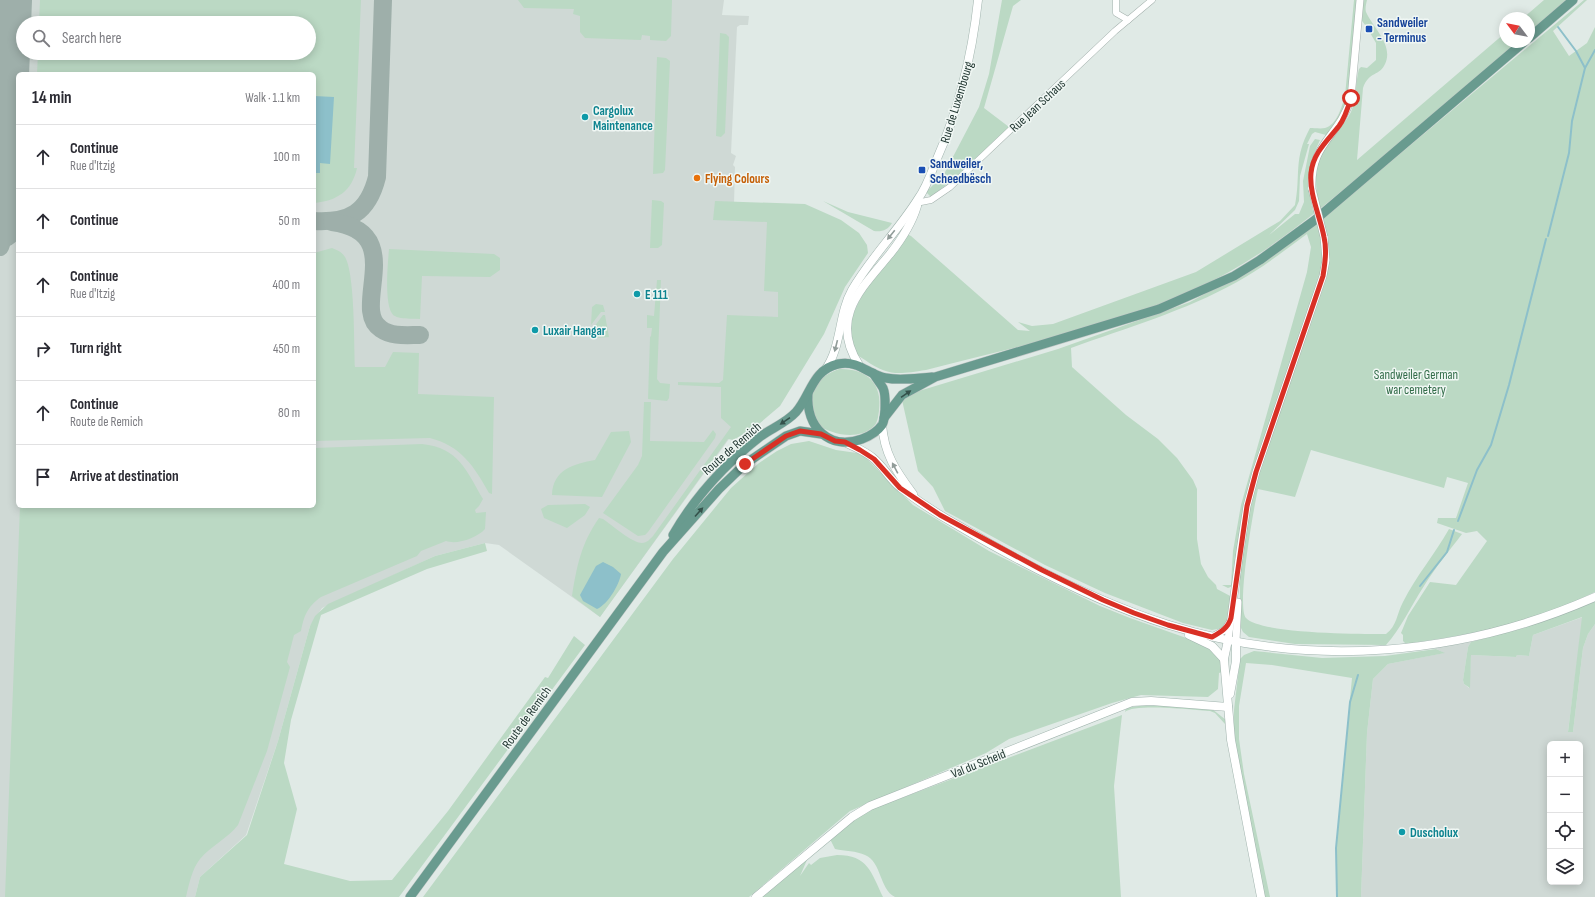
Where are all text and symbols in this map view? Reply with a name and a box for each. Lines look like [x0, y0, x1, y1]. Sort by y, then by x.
north arrow [1499, 12, 1535, 48]
place label: Sandweiler - Terminus [1377, 15, 1428, 46]
search box [16, 16, 316, 60]
marker: Sandweiler - Terminus [1364, 24, 1374, 34]
icon: search [30, 27, 52, 49]
text: Search here [62, 29, 122, 48]
street label: Rue de Luxembourg [937, 59, 977, 145]
street label: Rue Jean Schaus [1006, 76, 1069, 136]
text: 14 min [32, 88, 72, 108]
route start [1342, 89, 1360, 107]
text: Walk · 1.1 km [245, 90, 300, 106]
place label: Cargolux Maintenance [593, 103, 653, 134]
marker: Cargolux Maintenance [580, 112, 590, 122]
text: Continue [70, 139, 119, 158]
icon: ahead [32, 146, 54, 168]
text: 100 m [273, 149, 300, 165]
place label: Sandweiler, Scheedbësch [930, 156, 992, 187]
text: Rue d'Itzig [70, 158, 115, 174]
marker: Sandweiler, Scheedbësch [917, 165, 927, 175]
place label: Flying Colours [705, 171, 769, 187]
marker: Flying Colours [692, 173, 702, 183]
icon: ahead [32, 210, 54, 232]
text: Continue [70, 211, 119, 230]
text: 50 m [279, 213, 300, 229]
one-way arrow [887, 230, 896, 240]
text: Continue [70, 267, 119, 286]
icon: ahead [32, 274, 54, 296]
text: 400 m [273, 277, 300, 293]
text: Rue d'Itzig [70, 286, 115, 302]
place label: E 111 [645, 287, 668, 303]
marker: E 111 [632, 289, 642, 299]
place label: Luxair Hangar [543, 323, 606, 339]
marker: Luxair Hangar [530, 325, 540, 335]
icon: right [32, 338, 54, 360]
text: Turn right [70, 339, 122, 358]
one-way arrow [832, 340, 838, 353]
text: 450 m [273, 341, 300, 357]
park label: Sandweiler German war cemetery [1374, 367, 1458, 398]
one-way arrow [900, 390, 912, 397]
text: Continue [70, 395, 119, 414]
icon: ahead [32, 402, 54, 424]
text: 80 m [278, 405, 300, 421]
text: Route de Remich [70, 414, 143, 430]
one-way arrow [780, 417, 790, 425]
street label: Route de Remich [699, 419, 765, 479]
route end [736, 455, 754, 473]
one-way arrow [892, 462, 898, 473]
icon: arrive [32, 466, 54, 488]
text: Arrive at destination [70, 467, 179, 486]
one-way arrow [694, 507, 703, 517]
street label: Route de Remich [499, 683, 555, 752]
map controls [1547, 741, 1583, 885]
button: + [1547, 741, 1583, 777]
street label: Val du Scheid [949, 746, 1008, 782]
button: − [1547, 777, 1583, 813]
button: locate [1547, 813, 1583, 849]
place label: Duscholux [1410, 825, 1459, 841]
marker: Duscholux [1397, 827, 1407, 837]
button: layers [1547, 849, 1583, 885]

